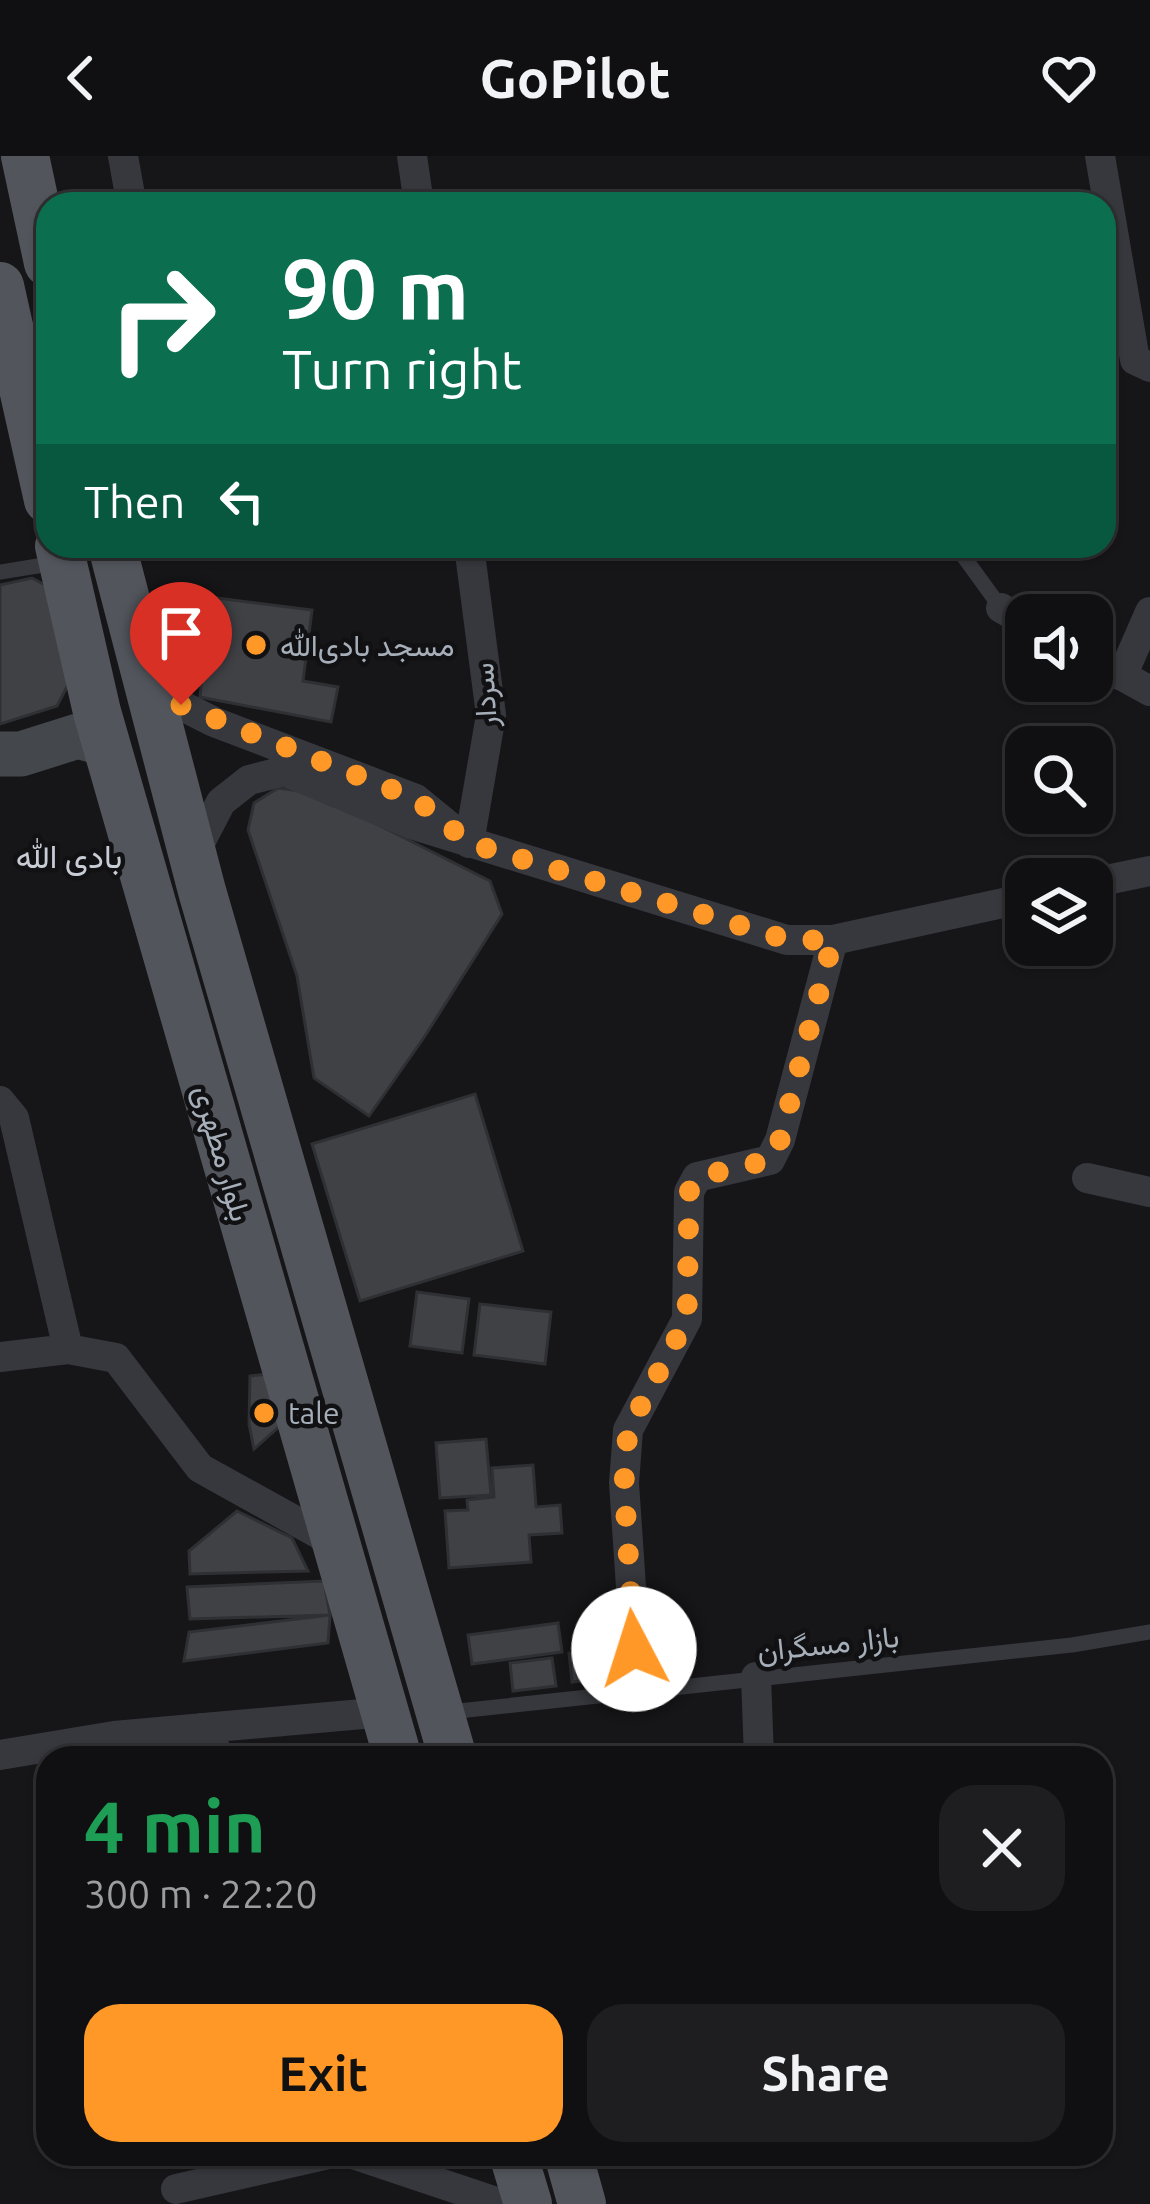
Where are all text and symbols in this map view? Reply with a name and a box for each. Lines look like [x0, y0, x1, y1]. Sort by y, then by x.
icon: back [48, 45, 114, 111]
icon: heart [1036, 45, 1102, 111]
text: GoPilot [479, 48, 671, 108]
icon: right [84, 240, 240, 396]
text: 90 m [282, 241, 469, 335]
text: Turn right [282, 339, 522, 399]
icon: left [209, 468, 275, 534]
text: Then [84, 476, 185, 527]
pin [130, 582, 232, 705]
map controls [1005, 594, 1113, 966]
button: sound [1005, 594, 1113, 702]
icon: arrive [148, 600, 214, 666]
place label: مسجد بادی‌الله [280, 628, 455, 664]
marker: مسجد بادی‌الله [243, 632, 269, 658]
street label: سردار [465, 662, 505, 729]
button: search [1005, 726, 1113, 834]
district label: بادی الله [16, 837, 122, 876]
button: layers [1005, 858, 1113, 966]
street label: بلوار مطهری [185, 1081, 259, 1225]
place label: tale [288, 1396, 340, 1430]
marker: tale [251, 1400, 277, 1426]
position arrow [571, 1586, 697, 1712]
street label: بازار مسگران [755, 1619, 901, 1669]
button: close [939, 1785, 1065, 1911]
text: 4 min [84, 1786, 266, 1867]
text: 300 m · 22:20 [84, 1872, 318, 1915]
button: Exit [84, 2004, 563, 2142]
button: Share [587, 2004, 1065, 2142]

